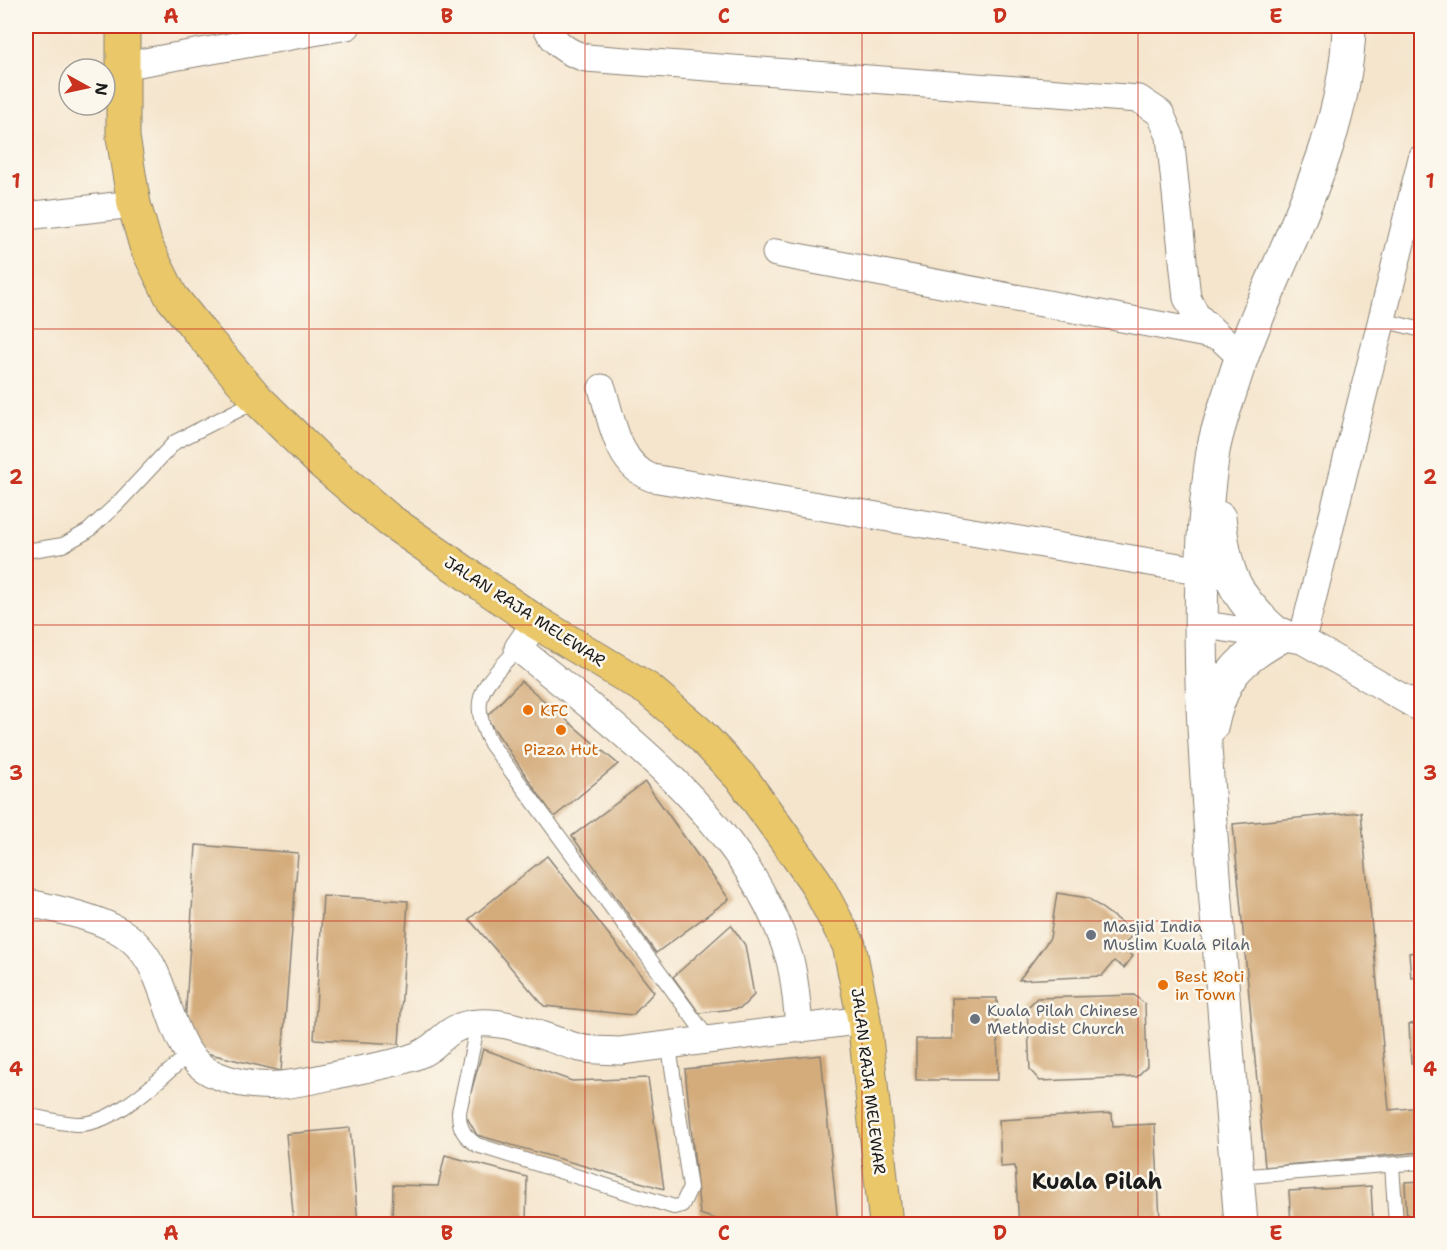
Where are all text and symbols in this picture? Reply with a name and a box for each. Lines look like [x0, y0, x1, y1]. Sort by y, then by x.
text: A [163, 3, 179, 29]
text: B [441, 3, 453, 29]
text: C [718, 3, 730, 29]
text: D [993, 3, 1007, 29]
text: E [1269, 3, 1283, 29]
north arrow [57, 57, 117, 117]
text: N [90, 81, 113, 97]
text: 1 [11, 168, 21, 194]
text: 1 [1425, 168, 1435, 194]
text: 2 [9, 464, 23, 490]
text: 2 [1423, 464, 1437, 490]
street label: JALAN RAJA MELEWAR [440, 552, 609, 671]
place label: KFC [540, 700, 569, 721]
marker: KFC [521, 703, 535, 717]
marker: Pizza Hut [554, 723, 568, 737]
place label: Pizza Hut [524, 739, 598, 760]
text: 3 [9, 760, 23, 786]
text: 3 [1423, 760, 1437, 786]
place label: Masjid India Muslim Kuala Pilah [1103, 916, 1250, 955]
marker: Masjid India Muslim Kuala Pilah [1084, 928, 1098, 942]
place label: Best Roti in Town [1175, 966, 1245, 1005]
marker: Best Roti in Town [1156, 978, 1170, 992]
street label: JALAN RAJA MELEWAR [847, 987, 890, 1175]
place label: Kuala Pilah Chinese Methodist Church [987, 1000, 1138, 1039]
marker: Kuala Pilah Chinese Methodist Church [968, 1012, 982, 1026]
text: 4 [9, 1056, 23, 1082]
text: 4 [1423, 1056, 1437, 1082]
district label: Kuala Pilah [1032, 1167, 1163, 1196]
text: A [163, 1220, 179, 1246]
text: B [441, 1220, 453, 1246]
text: C [718, 1220, 730, 1246]
text: D [993, 1220, 1007, 1246]
text: E [1269, 1220, 1283, 1246]

